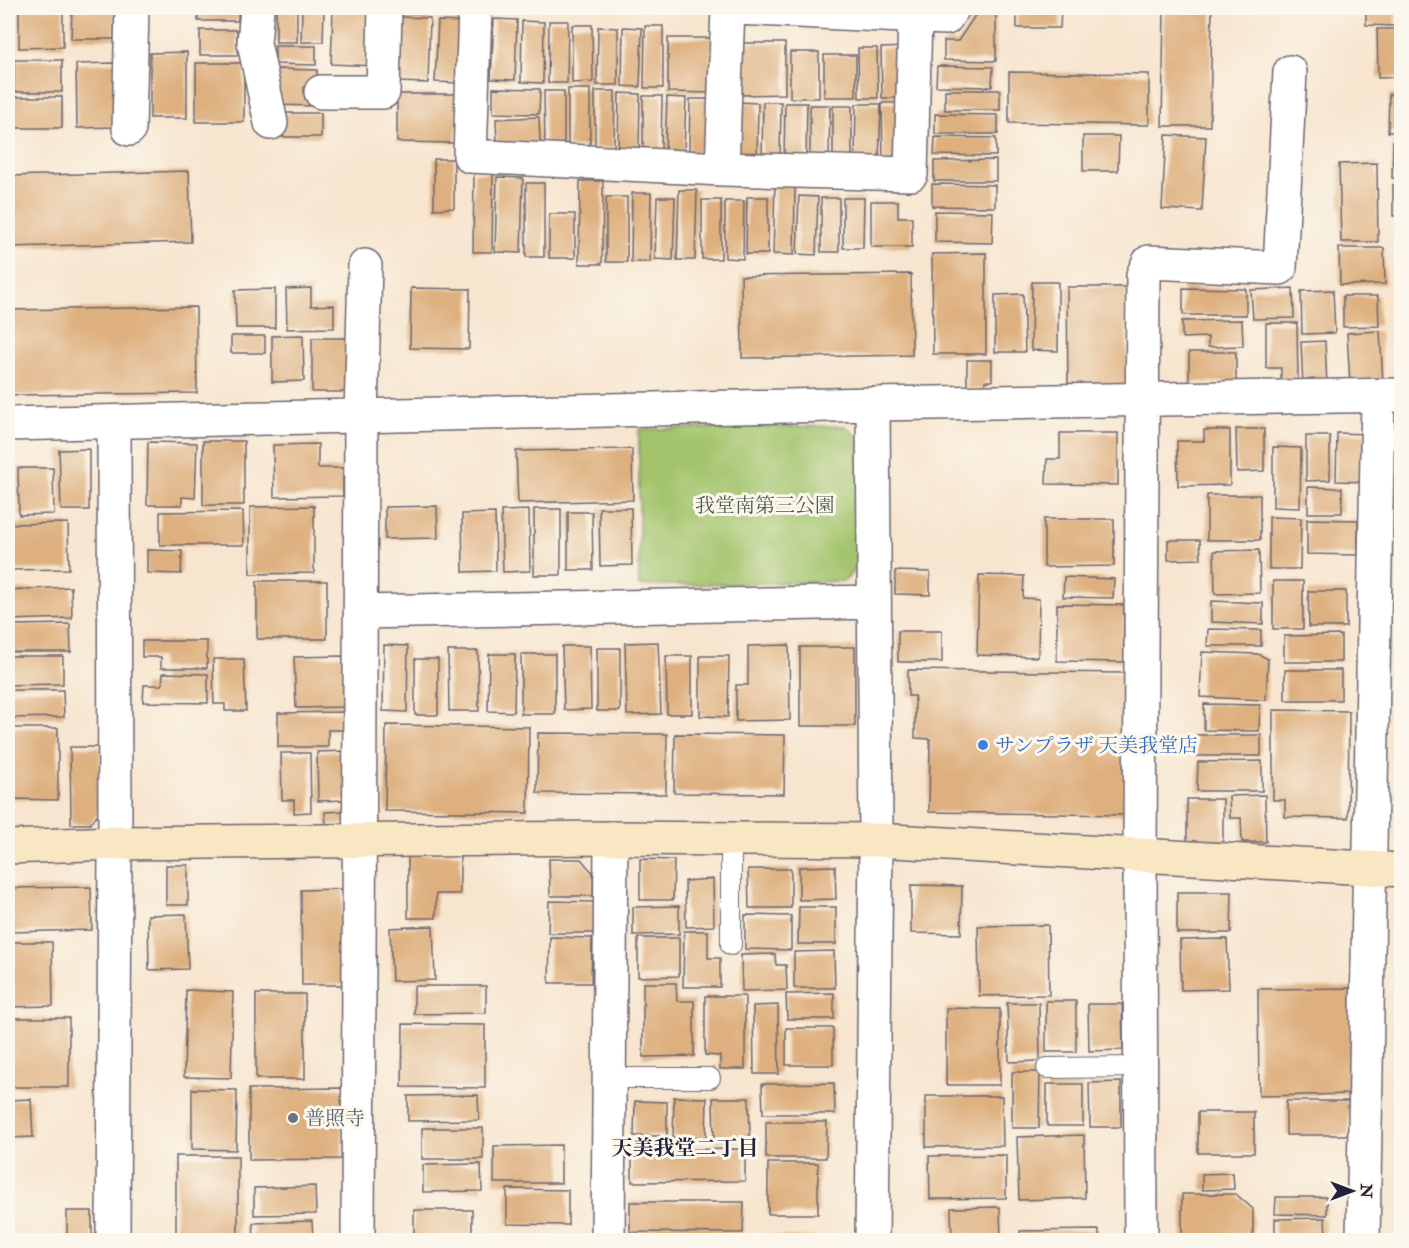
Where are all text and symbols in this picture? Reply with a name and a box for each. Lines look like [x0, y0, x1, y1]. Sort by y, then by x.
park label: 我堂南第三公園 [695, 493, 835, 518]
place label: サンプラザ 天美我堂店 [995, 733, 1198, 758]
marker: サンプラザ 天美我堂店 [976, 738, 990, 752]
place label: 普照寺 [305, 1106, 365, 1131]
marker: 普照寺 [286, 1111, 300, 1125]
district label: 天美我堂二丁目 [612, 1135, 759, 1162]
north arrow [1322, 1161, 1382, 1221]
text: N [1356, 1183, 1376, 1199]

